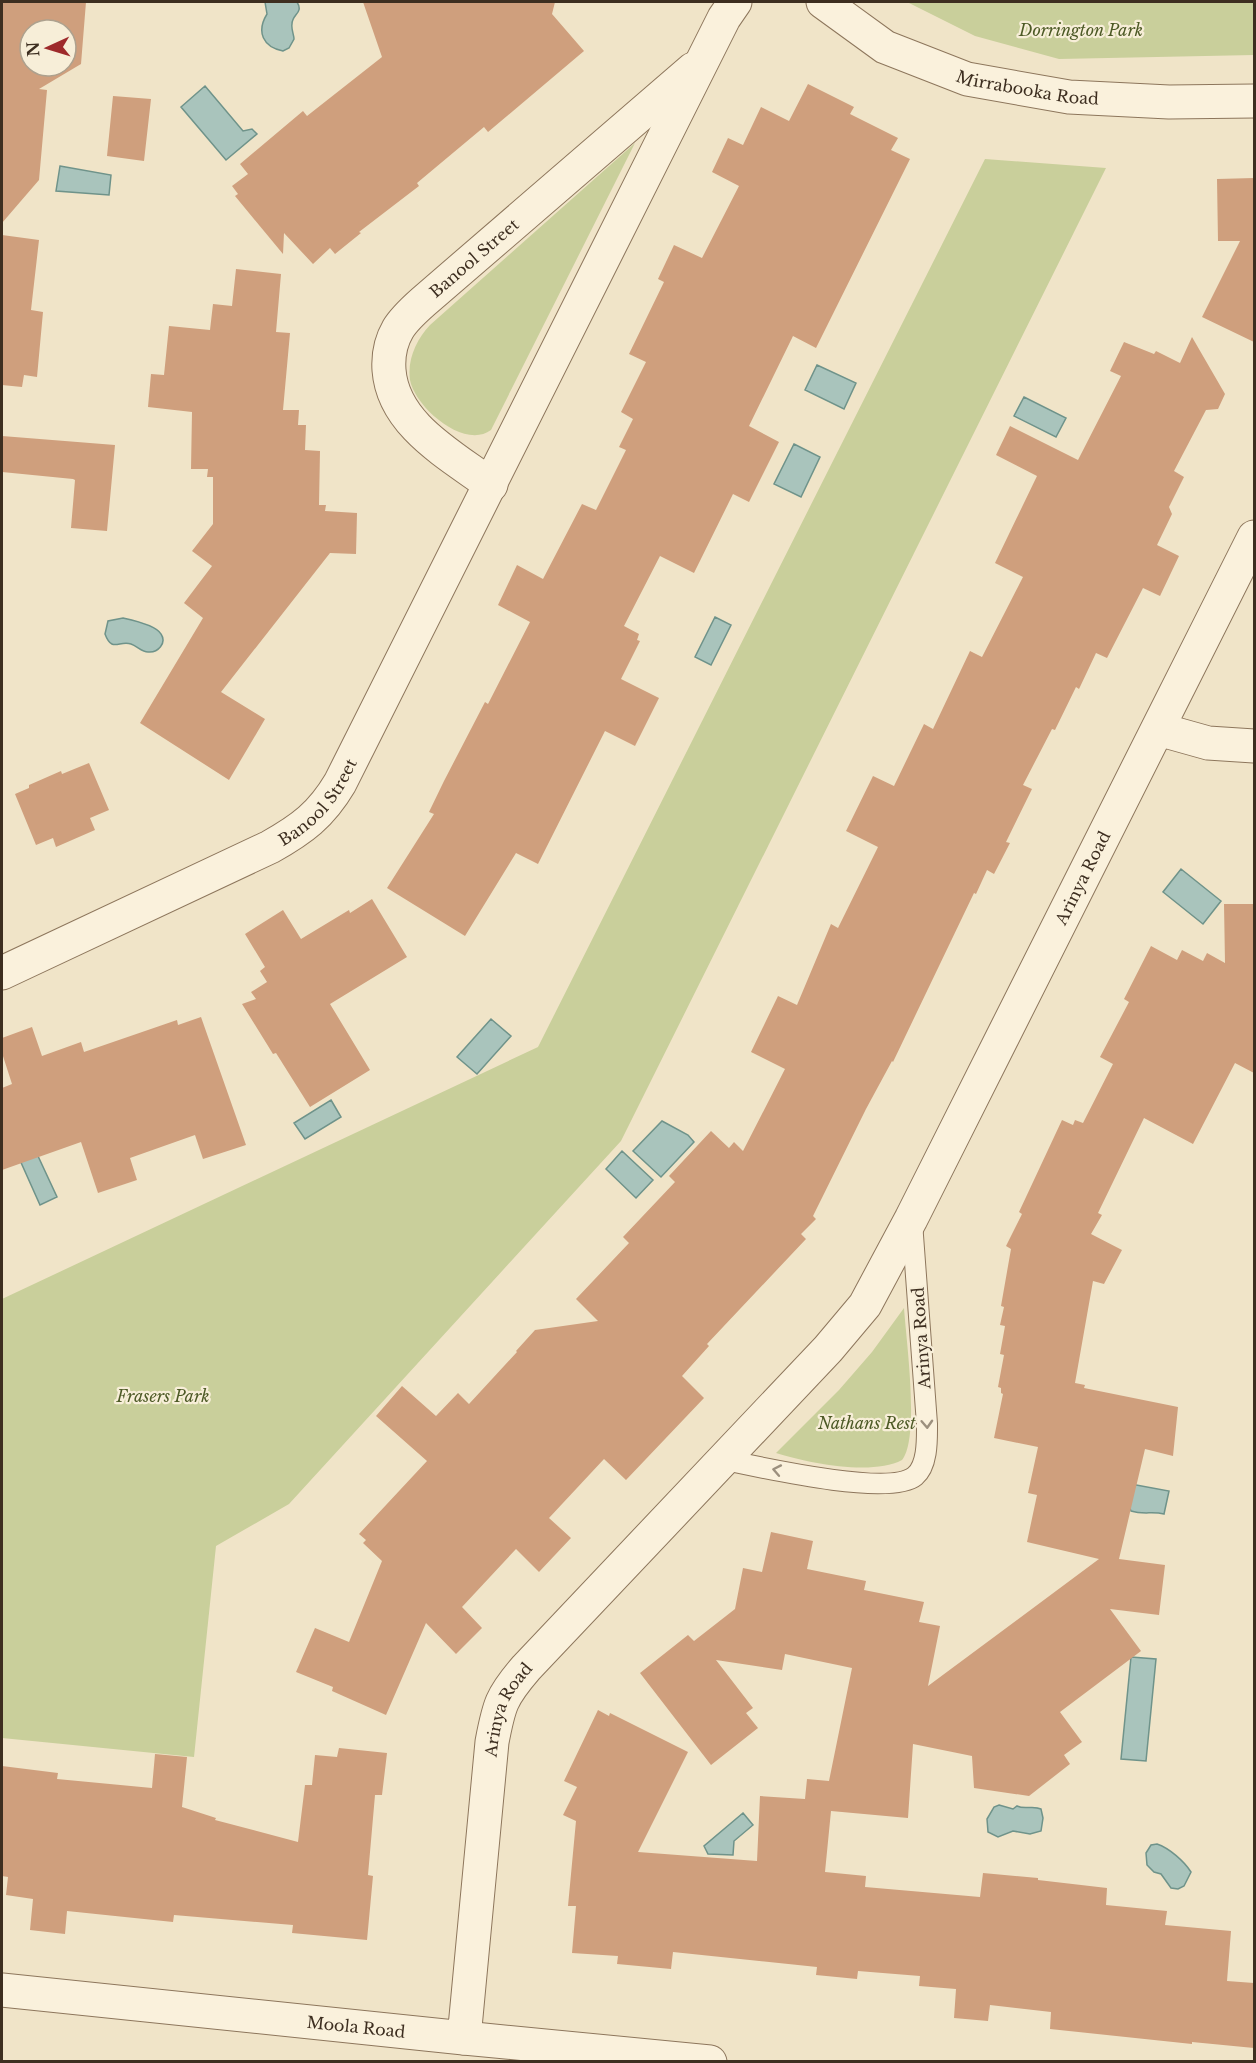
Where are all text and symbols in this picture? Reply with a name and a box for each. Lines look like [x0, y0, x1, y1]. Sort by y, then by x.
north arrow [18, 18, 78, 78]
park label: Dorrington Park [1018, 20, 1143, 40]
text: N [23, 41, 44, 57]
street label: Mirrabooka Road [953, 66, 1100, 108]
street label: Banool Street [425, 214, 523, 302]
street label: Banool Street [275, 755, 361, 850]
street label: Arinya Road [1050, 828, 1115, 929]
street label: Arinya Road [907, 1286, 935, 1391]
park label: Frasers Park [116, 1386, 209, 1406]
park label: Nathans Rest [817, 1413, 916, 1433]
one-way arrow [920, 1420, 933, 1429]
one-way arrow [772, 1464, 782, 1477]
street label: Arinya Road [481, 1658, 536, 1759]
street label: Moola Road [306, 2012, 407, 2042]

